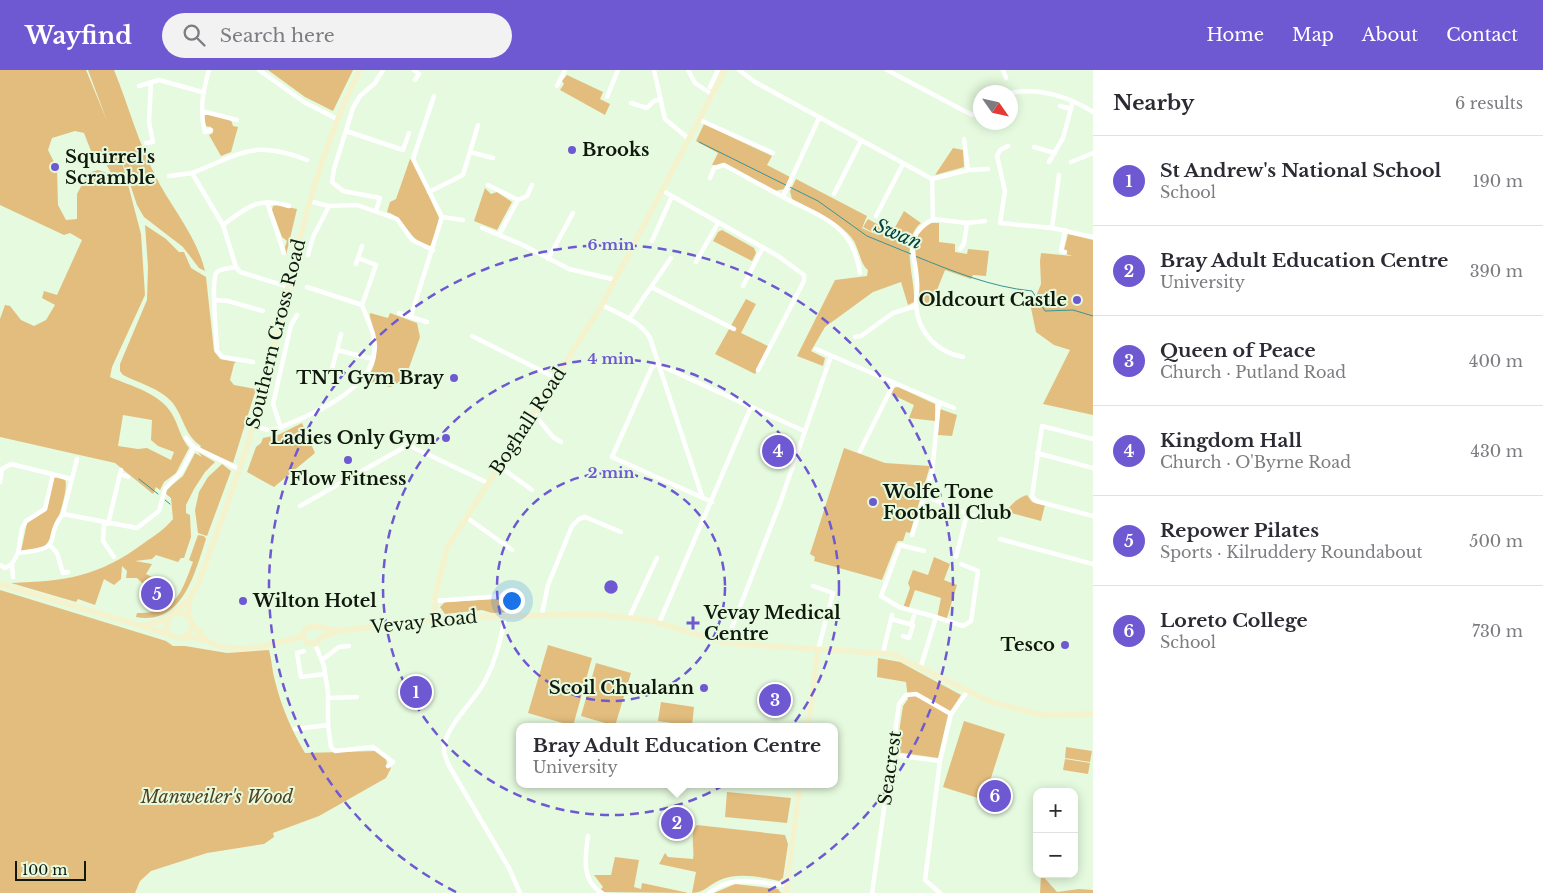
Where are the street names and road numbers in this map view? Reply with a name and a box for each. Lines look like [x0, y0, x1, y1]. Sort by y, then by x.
street label: Southern Cross Road [242, 237, 310, 431]
street label: Boghall Road [485, 363, 571, 479]
street label: Vevay Road [369, 605, 478, 639]
street label: Seacrest [874, 729, 906, 807]

